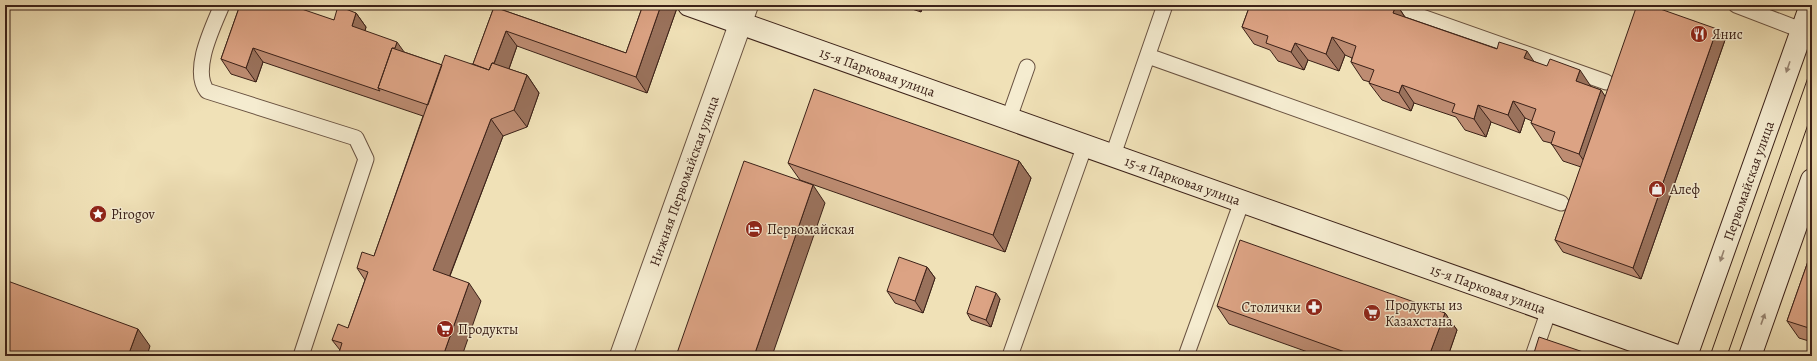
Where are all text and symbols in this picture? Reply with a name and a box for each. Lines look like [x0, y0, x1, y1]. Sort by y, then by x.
restaurant icon: Янис [1689, 24, 1709, 44]
place label: Янис [1712, 25, 1743, 44]
street label: 15-я Парковая улица [817, 43, 938, 101]
one-way arrow [1785, 61, 1791, 73]
street label: Нижняя Первомайская улица [645, 93, 723, 269]
street label: Первомайская улица [1718, 118, 1779, 243]
street label: 15-я Парковая улица [1122, 151, 1244, 210]
shop icon: Алеф [1647, 179, 1667, 199]
place label: Алеф [1669, 180, 1701, 199]
place icon: Pirogov [88, 204, 108, 224]
place label: Pirogov [111, 205, 155, 224]
hotel icon: Первомайская [744, 219, 764, 239]
place label: Первомайская [767, 220, 855, 239]
one-way arrow [1718, 250, 1724, 262]
street label: 15-я Парковая улица [1428, 260, 1549, 318]
place label: Продукты из Казахстана [1385, 296, 1462, 331]
pharmacy icon: Столички [1304, 297, 1324, 317]
place label: Столички [1242, 298, 1301, 317]
supermarket icon: Продукты из Казахстана [1362, 303, 1382, 323]
one-way arrow [1760, 313, 1766, 325]
supermarket icon: Продукты [435, 319, 455, 339]
place label: Продукты [458, 320, 518, 339]

